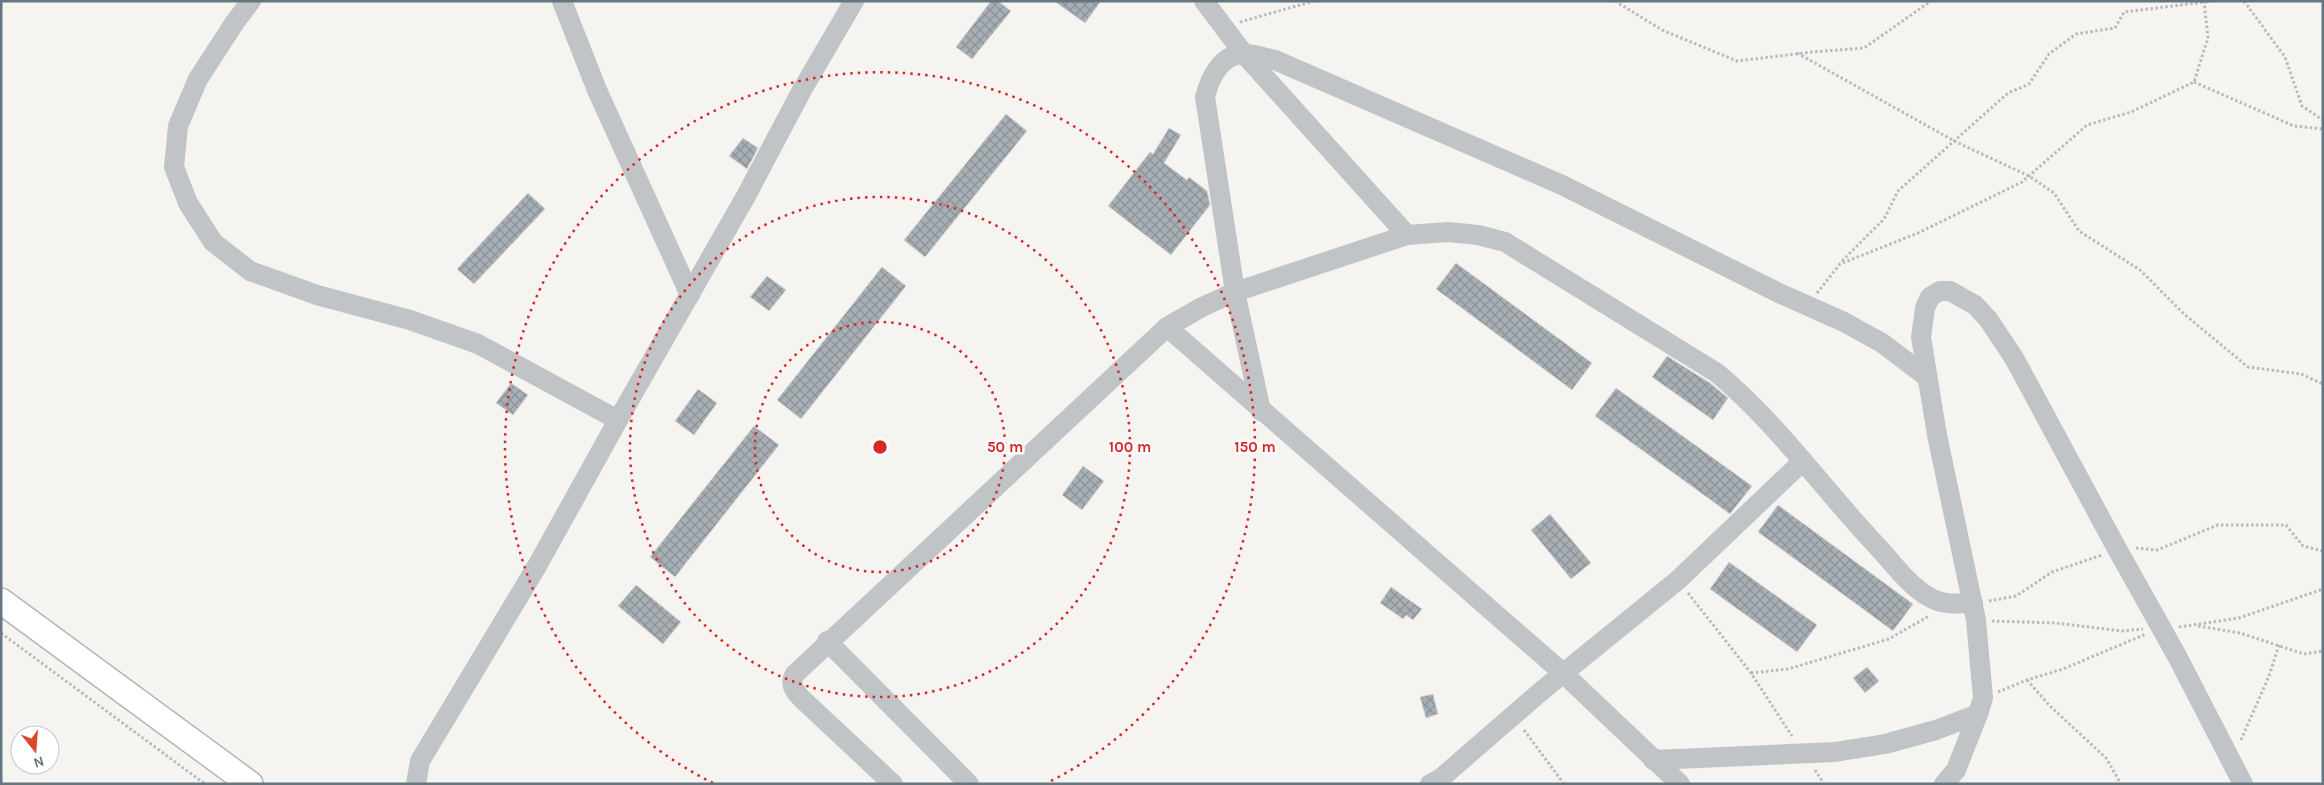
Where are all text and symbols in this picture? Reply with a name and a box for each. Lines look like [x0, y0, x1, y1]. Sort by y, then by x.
centre of rings [871, 438, 889, 456]
text: 50 m [987, 438, 1023, 456]
text: 100 m [1109, 438, 1151, 456]
text: 150 m [1234, 438, 1276, 456]
north arrow [10, 725, 60, 775]
text: N [31, 752, 46, 772]

